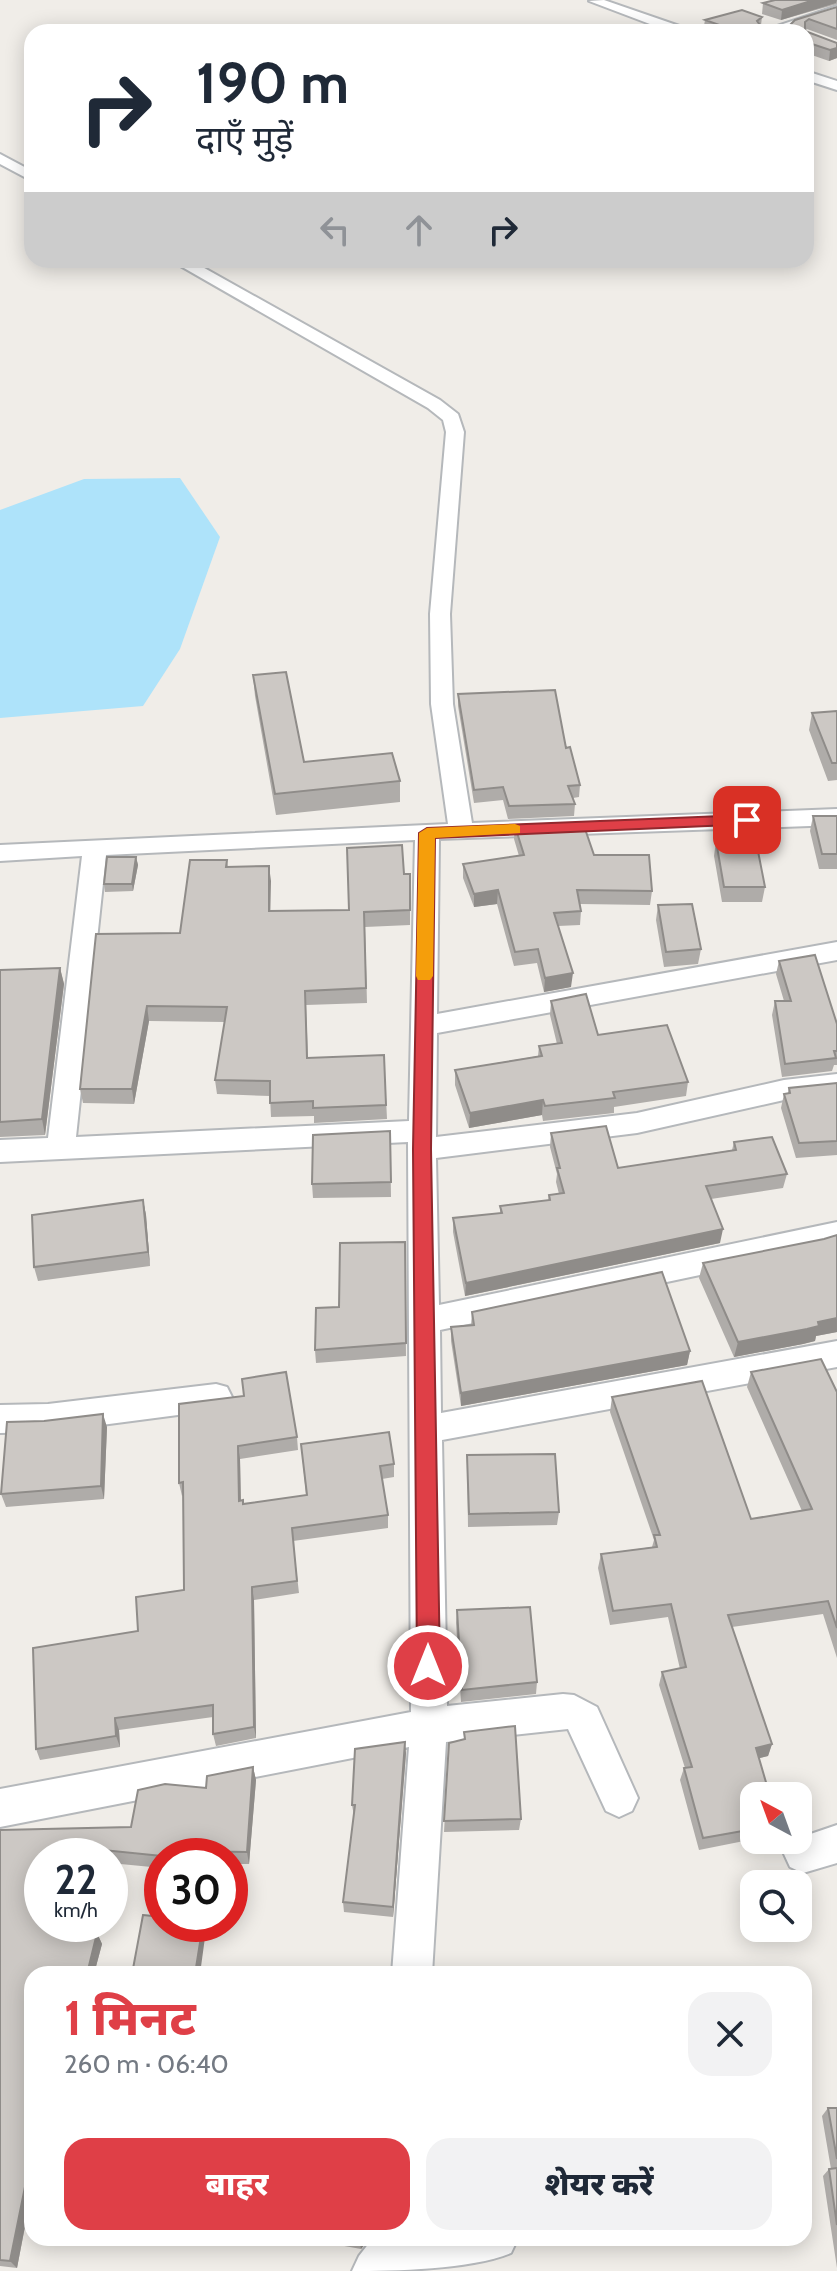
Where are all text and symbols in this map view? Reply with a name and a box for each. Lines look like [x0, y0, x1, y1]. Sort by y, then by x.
text: 190 m [196, 49, 349, 117]
icon: right [64, 56, 168, 160]
text: दाएँ मुड़ें [196, 117, 293, 161]
icon: left [313, 208, 357, 252]
icon: ahead [397, 208, 441, 252]
icon: right [481, 208, 525, 252]
pin [713, 786, 781, 854]
icon: arrive [725, 798, 769, 842]
position arrow [386, 1624, 470, 1708]
north arrow [740, 1782, 812, 1854]
map controls [740, 1782, 812, 1942]
speed limit sign: 30 [144, 1838, 248, 1942]
text: 22 [55, 1855, 97, 1904]
button: search [740, 1870, 812, 1942]
text: km/h [54, 1898, 98, 1922]
text: 1 मिनट [64, 1989, 196, 2047]
button: close [688, 1992, 772, 2076]
text: 260 m · 06:40 [64, 2048, 229, 2080]
button: बाहर [64, 2138, 410, 2230]
button: शेयर करें [426, 2138, 772, 2230]

